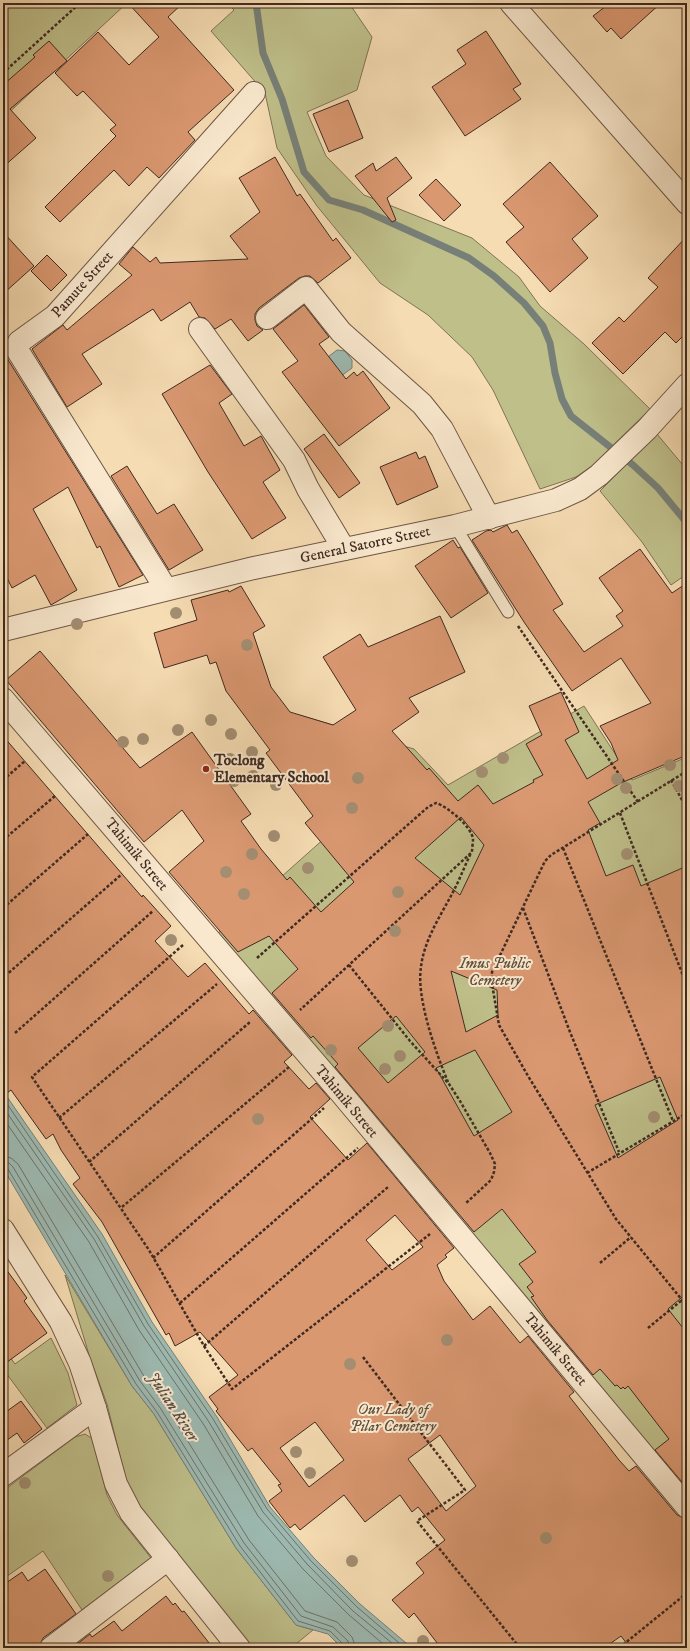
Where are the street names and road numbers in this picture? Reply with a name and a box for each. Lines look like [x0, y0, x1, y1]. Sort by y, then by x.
street label: Pamute Street [47, 247, 117, 322]
street label: General Satorre Street [298, 521, 432, 568]
street label: Tahimik Street [101, 814, 173, 895]
street label: Tahimik Street [311, 1061, 383, 1142]
street label: Tahimik Street [520, 1309, 592, 1390]

